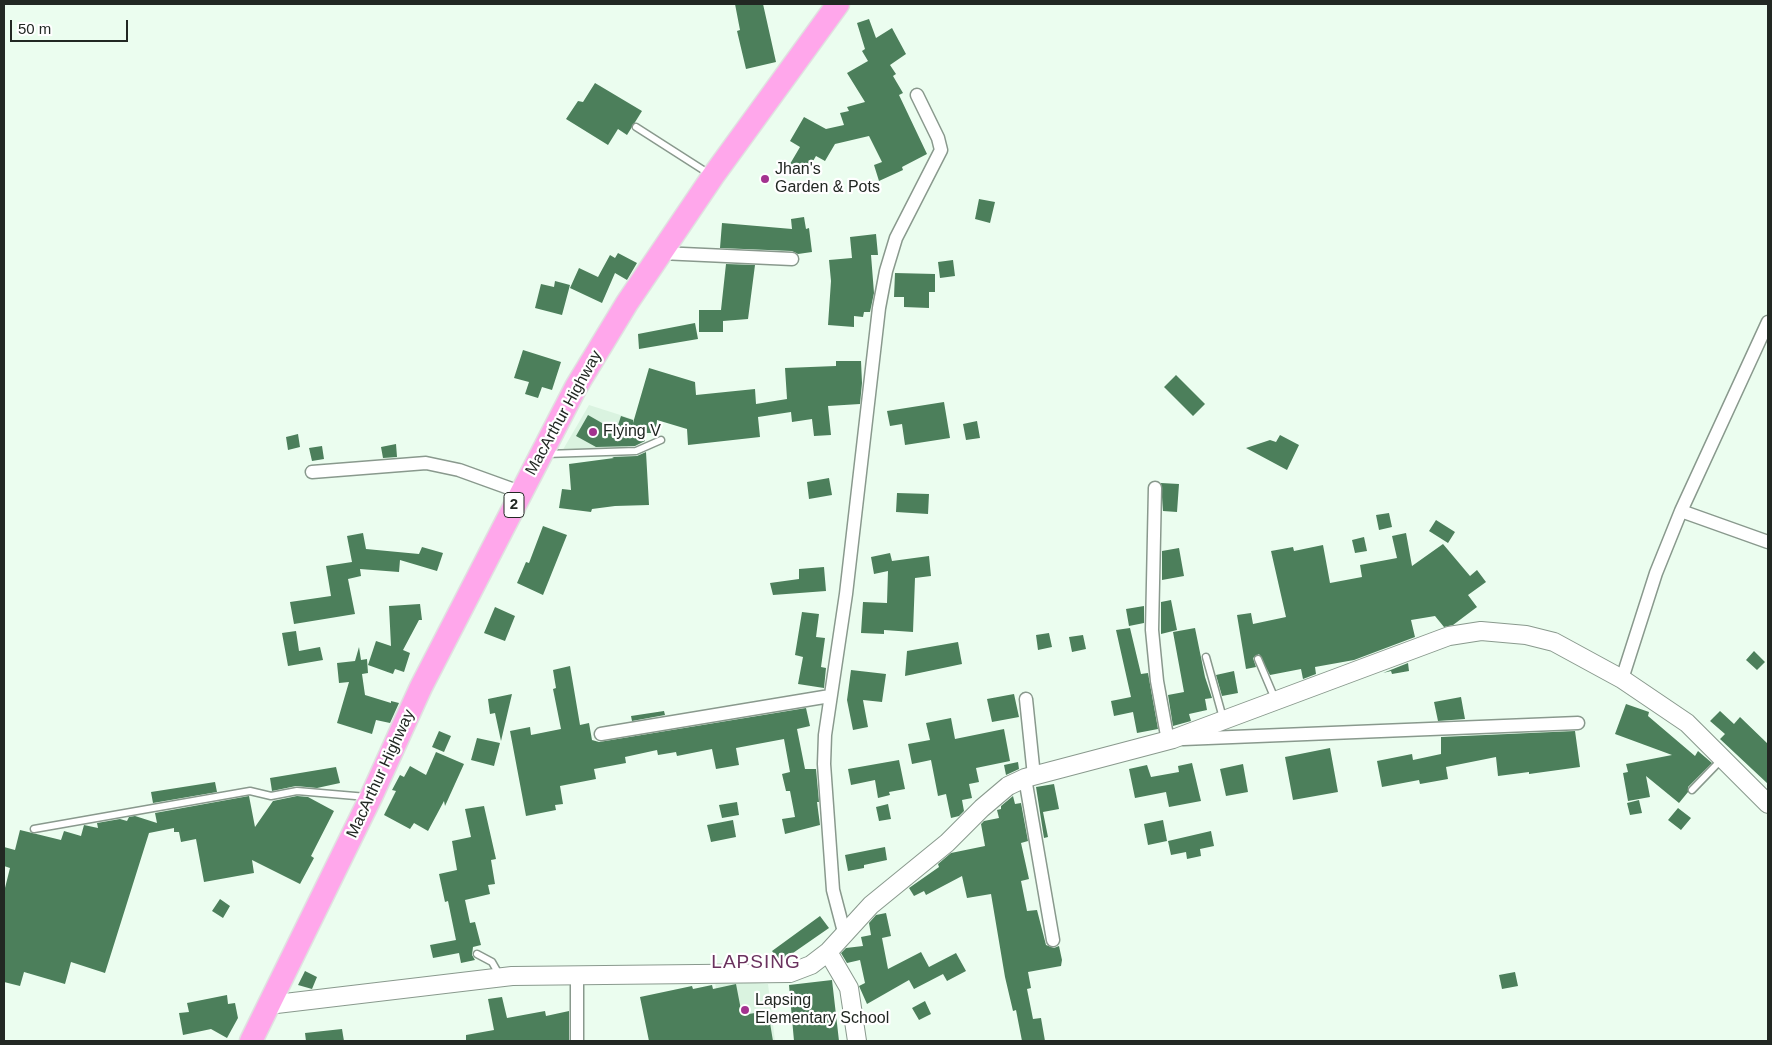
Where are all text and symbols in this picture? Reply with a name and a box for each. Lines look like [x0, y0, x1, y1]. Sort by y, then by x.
scale bar [12, 10, 130, 42]
text: 50 m [18, 20, 51, 37]
place label: Jhan's Garden & Pots [775, 160, 880, 198]
marker: Jhan's Garden & Pots [759, 173, 771, 185]
street label: MacArthur Highway [522, 347, 606, 479]
place label: Flying V [603, 422, 661, 442]
marker: Flying V [587, 426, 599, 438]
road number: 2 [504, 492, 524, 518]
street label: MacArthur Highway [343, 707, 419, 841]
district label: LAPSING [710, 952, 802, 974]
place label: Lapsing Elementary School [755, 991, 889, 1029]
marker: Lapsing Elementary School [739, 1004, 751, 1016]

